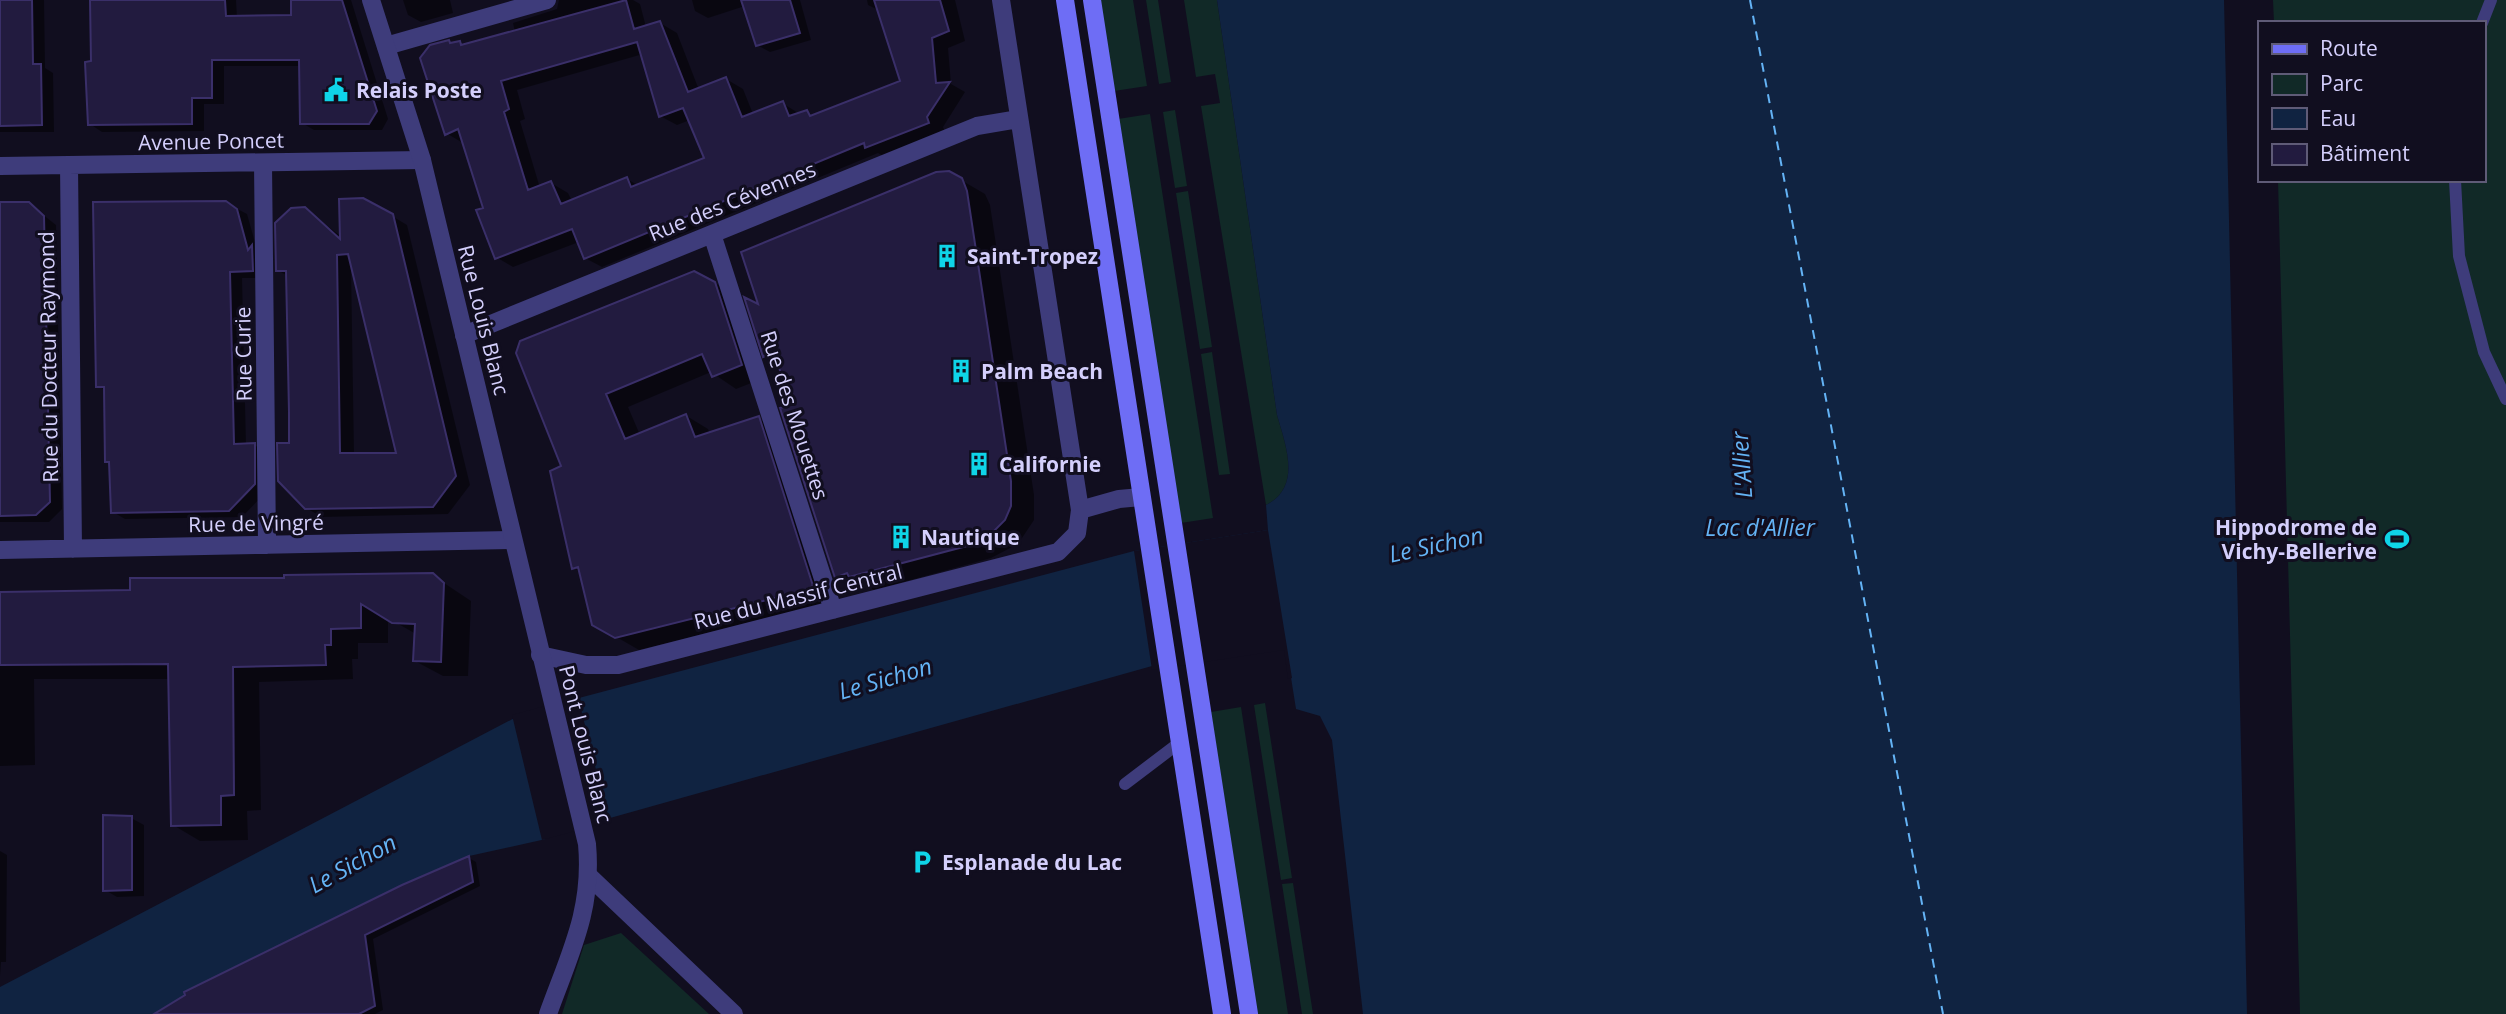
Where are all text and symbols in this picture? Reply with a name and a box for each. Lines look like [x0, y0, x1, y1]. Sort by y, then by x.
legend [2258, 21, 2485, 182]
text: Route [2320, 34, 2378, 62]
text: Parc [2320, 69, 2363, 97]
public building icon: Relais Poste [322, 76, 350, 104]
place label: Relais Poste [356, 76, 482, 104]
text: Eau [2320, 104, 2356, 132]
street label: Avenue Poncet [138, 126, 284, 156]
text: Bâtiment [2320, 139, 2410, 167]
street label: Rue des Cévennes [644, 155, 820, 247]
street label: Rue du Docteur Raymond [32, 231, 64, 483]
street label: Rue Louis Blanc [452, 242, 516, 398]
building icon: Saint-Tropez [933, 242, 961, 270]
place label: Saint-Tropez [967, 242, 1098, 270]
street label: Rue Curie [228, 306, 258, 402]
street label: Rue des Mouettes [754, 327, 836, 503]
building icon: Palm Beach [947, 357, 975, 385]
place label: Palm Beach [981, 357, 1103, 385]
water label: L'Allier [1723, 430, 1759, 499]
building icon: Californie [965, 450, 993, 478]
place label: Californie [999, 450, 1101, 478]
street label: Rue de Vingré [188, 508, 324, 538]
water label: Lac d'Allier [1705, 511, 1816, 543]
place label: Hippodrome de Vichy-Bellerive [2215, 513, 2377, 565]
water label: Le Sichon [1386, 518, 1486, 570]
building icon: Nautique [887, 523, 915, 551]
place label: Nautique [921, 523, 1020, 551]
sports icon: Hippodrome de Vichy-Bellerive [2383, 525, 2411, 553]
street label: Rue du Massif Central [691, 557, 905, 635]
water label: Le Sichon [835, 649, 935, 707]
street label: Pont Louis Blanc [553, 662, 619, 826]
water label: Le Sichon [302, 826, 402, 900]
parking icon: Esplanade du Lac [908, 848, 936, 876]
place label: Esplanade du Lac [942, 848, 1122, 876]

